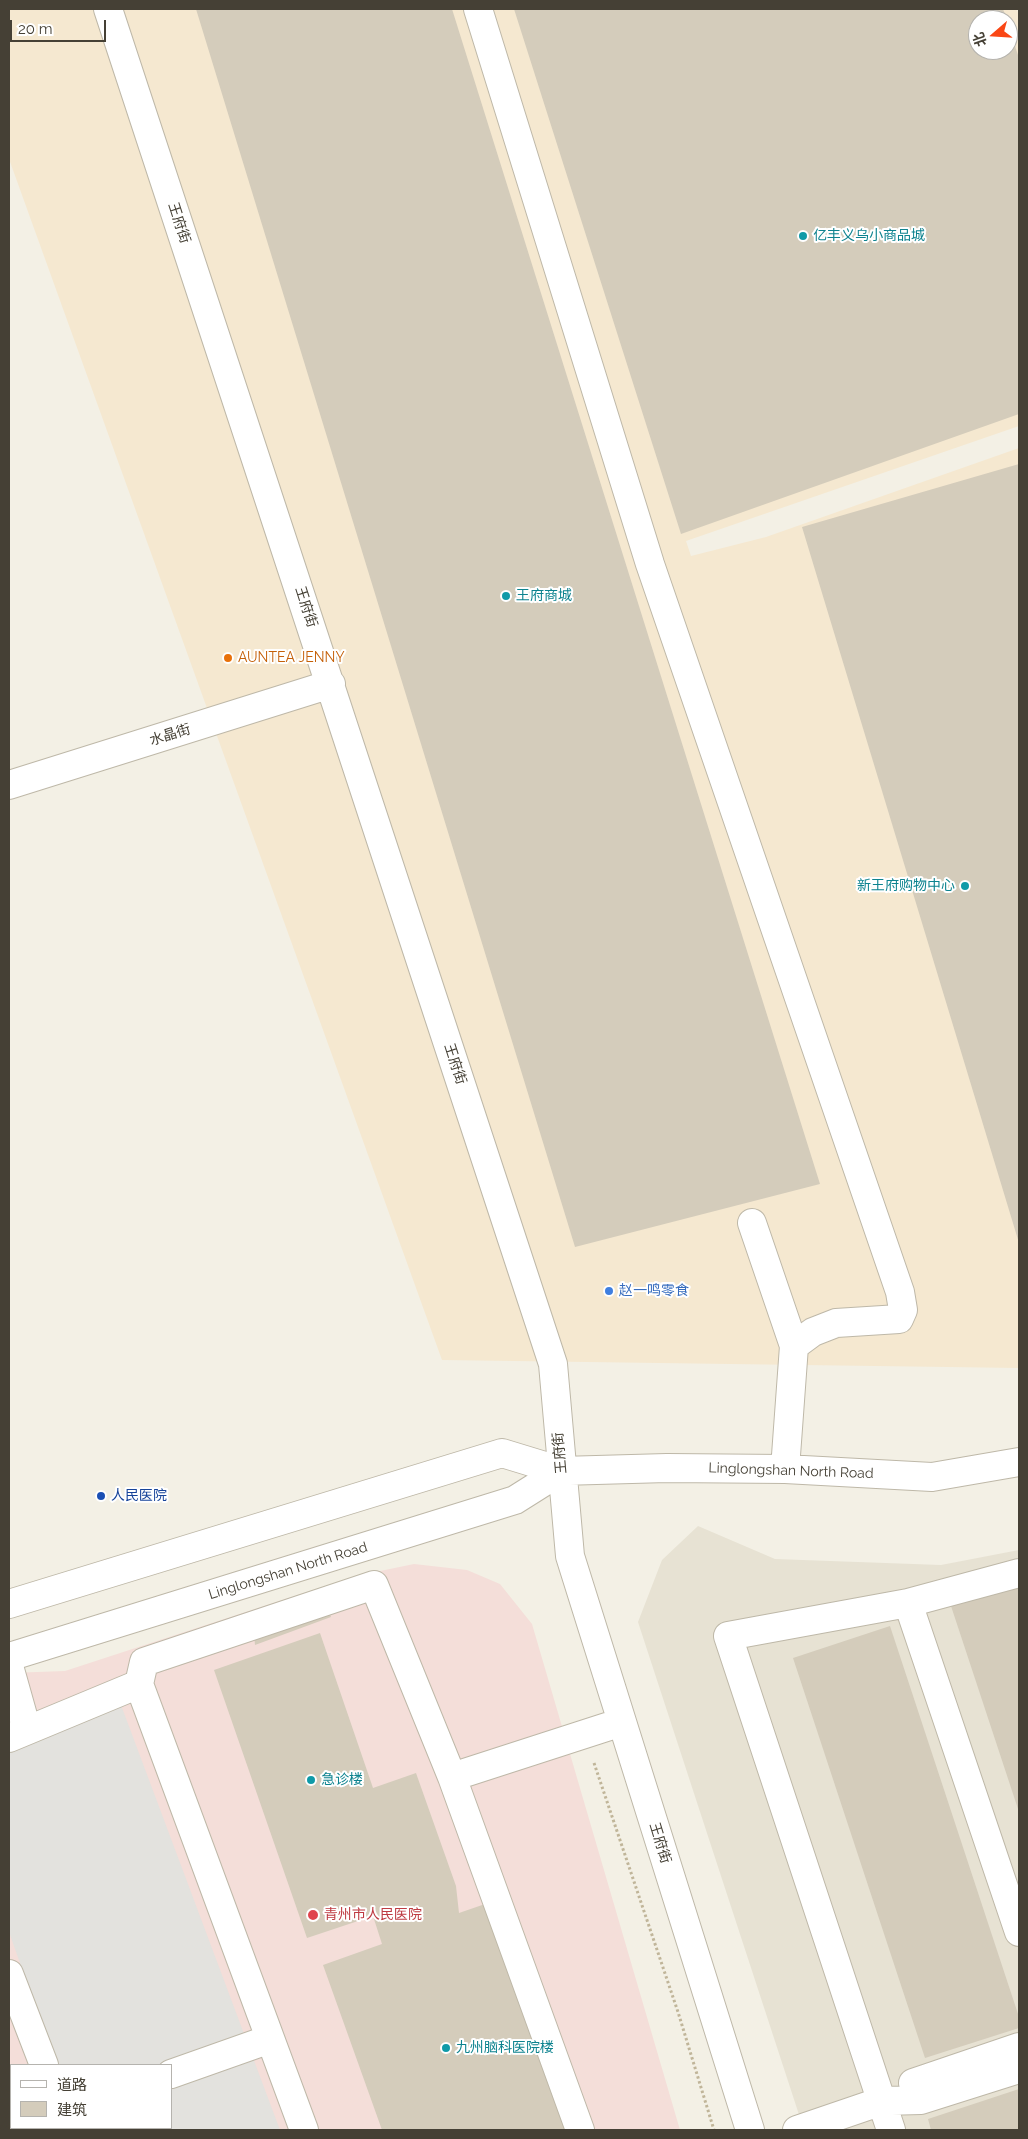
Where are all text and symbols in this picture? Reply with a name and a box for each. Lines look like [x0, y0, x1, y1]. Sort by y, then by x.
scale bar [12, 10, 109, 42]
north arrow [968, 10, 1018, 60]
text: 20 m [18, 20, 53, 38]
text: 北 [970, 30, 990, 49]
street label: 王府街 [165, 200, 193, 246]
place label: 亿丰义乌小商品城 [813, 228, 925, 244]
marker: 亿丰义乌小商品城 [797, 230, 809, 242]
street label: 王府街 [292, 584, 320, 630]
place label: 王府商城 [516, 588, 572, 604]
marker: 王府商城 [500, 590, 512, 602]
place label: AUNTEA JENNY [238, 650, 345, 666]
marker: AUNTEA JENNY [222, 652, 234, 664]
street label: 水晶街 [147, 721, 193, 749]
place label: 新王府购物中心 [857, 878, 955, 894]
marker: 新王府购物中心 [959, 880, 971, 892]
street label: 王府街 [441, 1041, 469, 1087]
place label: 赵一鸣零食 [619, 1283, 689, 1299]
marker: 赵一鸣零食 [603, 1285, 615, 1297]
street label: 王府街 [550, 1431, 570, 1475]
street label: Linglongshan North Road [708, 1460, 874, 1482]
place label: 人民医院 [111, 1488, 167, 1504]
marker: 人民医院 [95, 1490, 107, 1502]
street label: Linglongshan North Road [207, 1539, 369, 1603]
place label: 急诊楼 [321, 1772, 363, 1788]
marker: 急诊楼 [305, 1774, 317, 1786]
street label: 王府街 [646, 1820, 674, 1866]
place label: 青州市人民医院 [324, 1907, 422, 1923]
marker: 青州市人民医院 [306, 1908, 320, 1922]
place label: 九州脑科医院楼 [456, 2040, 554, 2056]
marker: 九州脑科医院楼 [440, 2042, 452, 2054]
legend [10, 2064, 172, 2129]
text: 道路 [57, 2076, 87, 2094]
text: 建筑 [57, 2101, 87, 2119]

